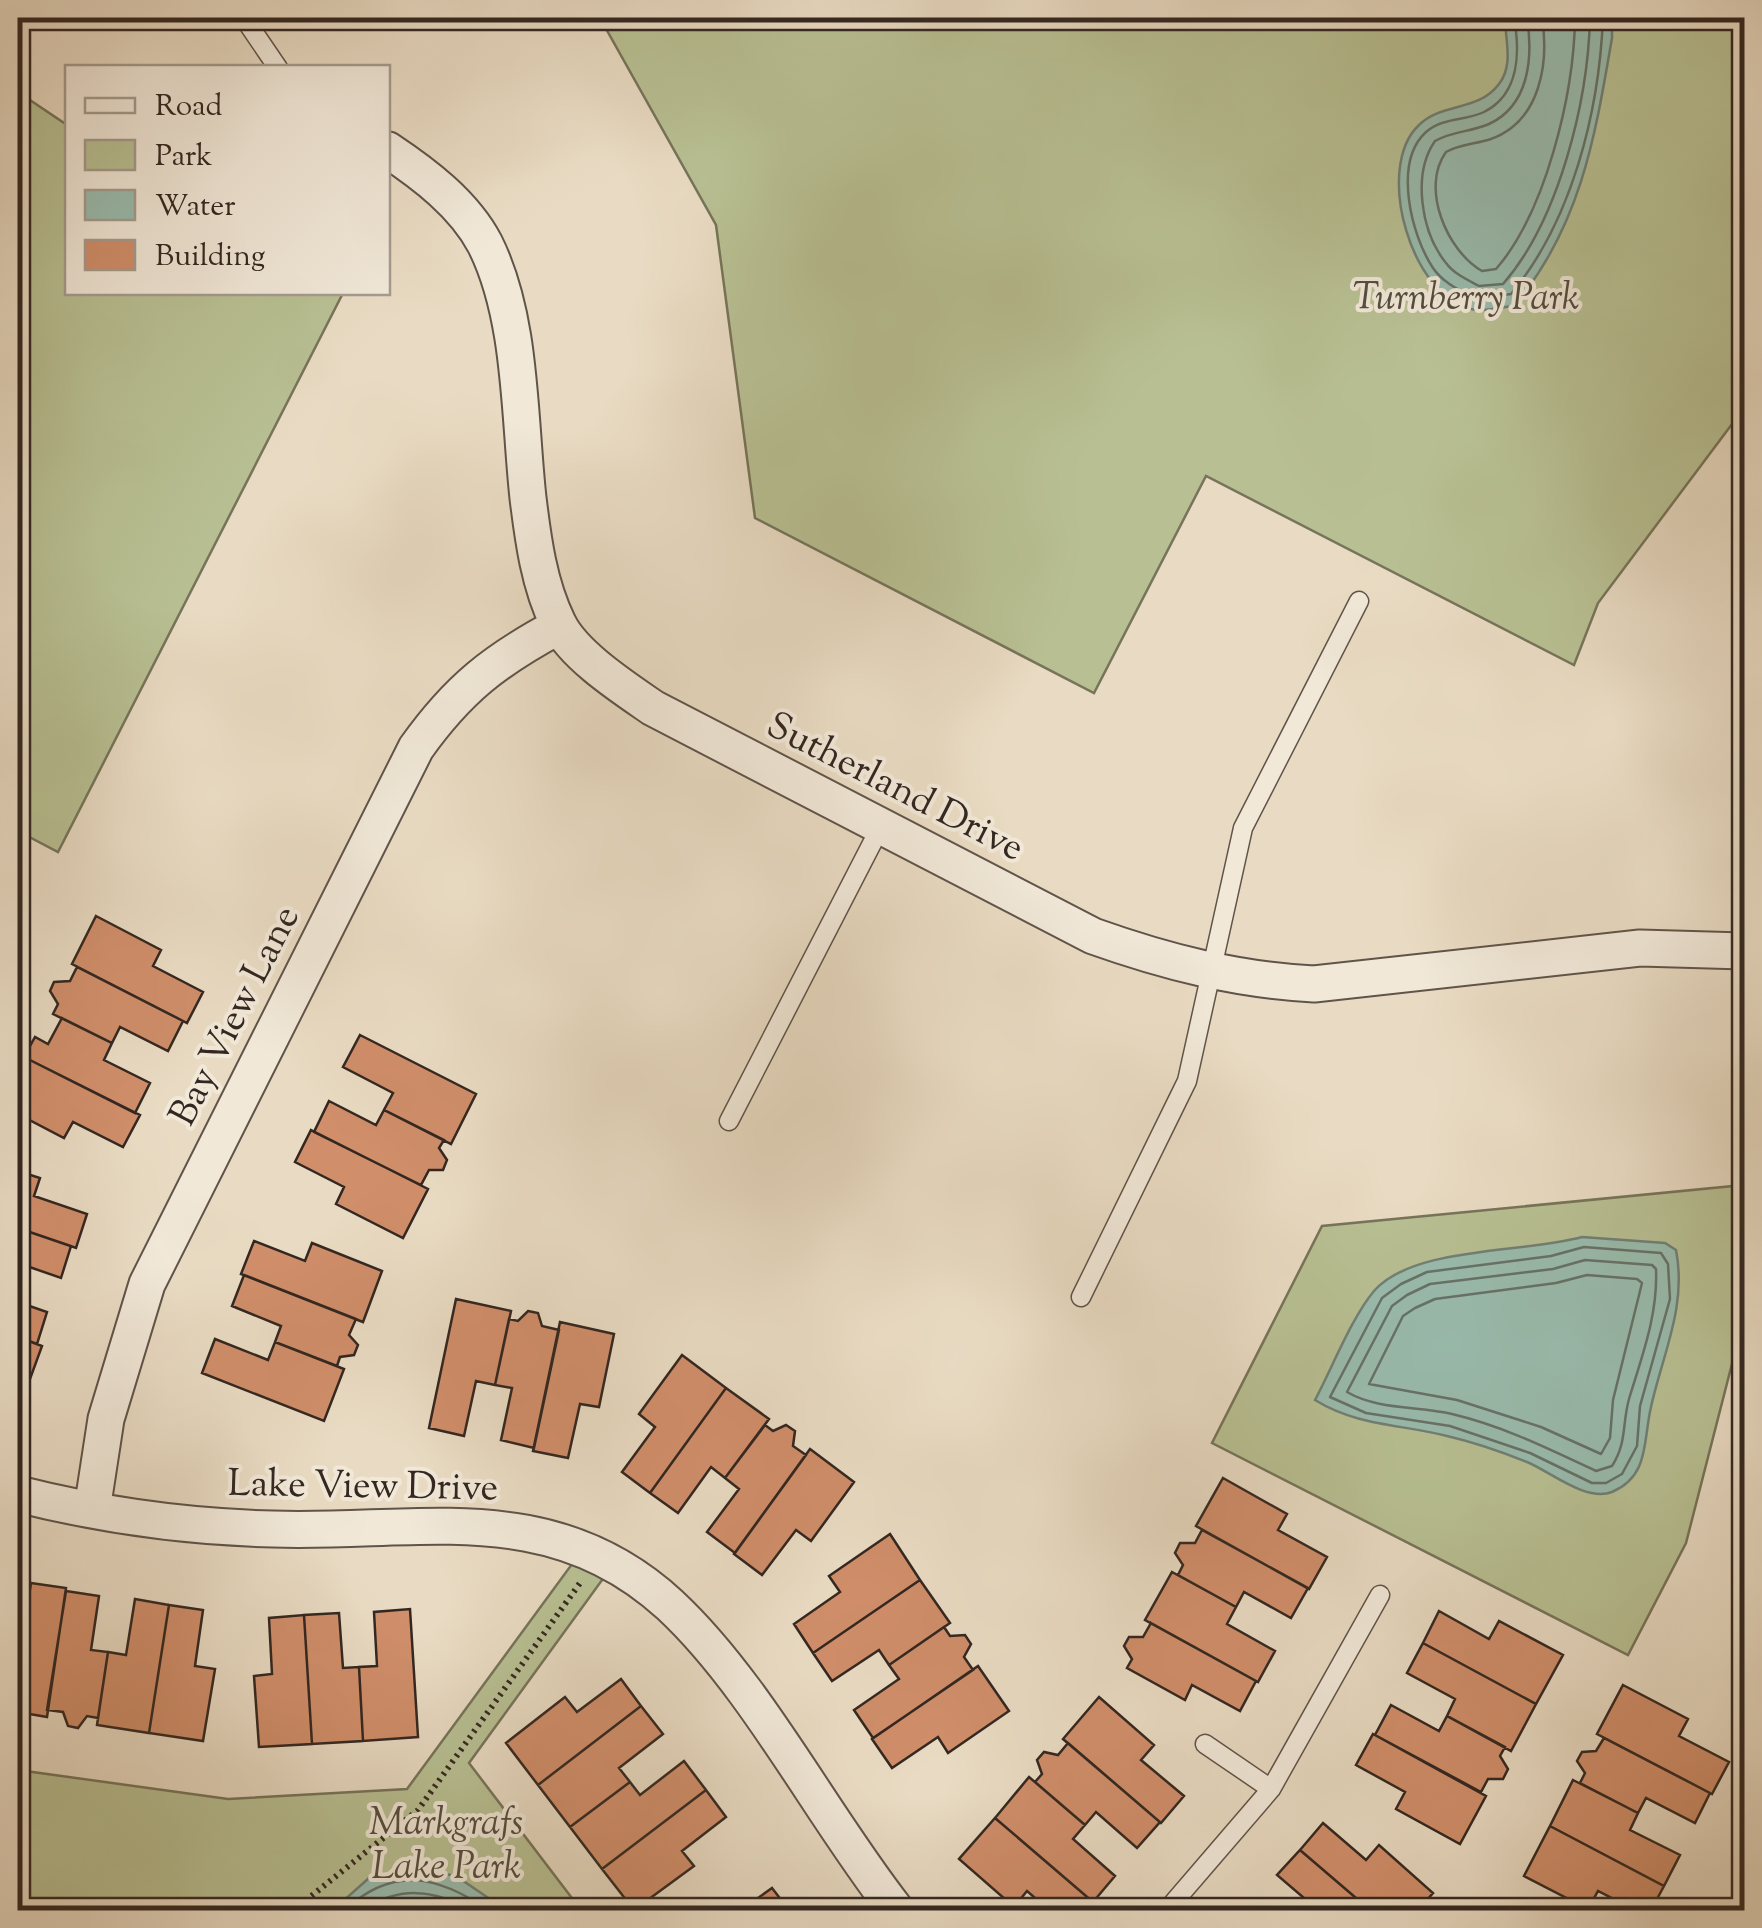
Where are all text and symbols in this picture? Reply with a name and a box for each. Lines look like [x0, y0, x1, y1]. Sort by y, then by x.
legend [65, 65, 390, 295]
text: Road [155, 86, 222, 129]
text: Park [155, 136, 212, 179]
text: Water [155, 186, 236, 229]
text: Building [155, 236, 265, 279]
park label: Turnberry Park [1353, 273, 1579, 327]
street label: Sutherland Drive [756, 700, 1032, 877]
street label: Bay View Lane [158, 897, 315, 1136]
street label: Lake View Drive [227, 1459, 499, 1517]
park label: Markgrafs Lake Park [369, 1798, 523, 1896]

